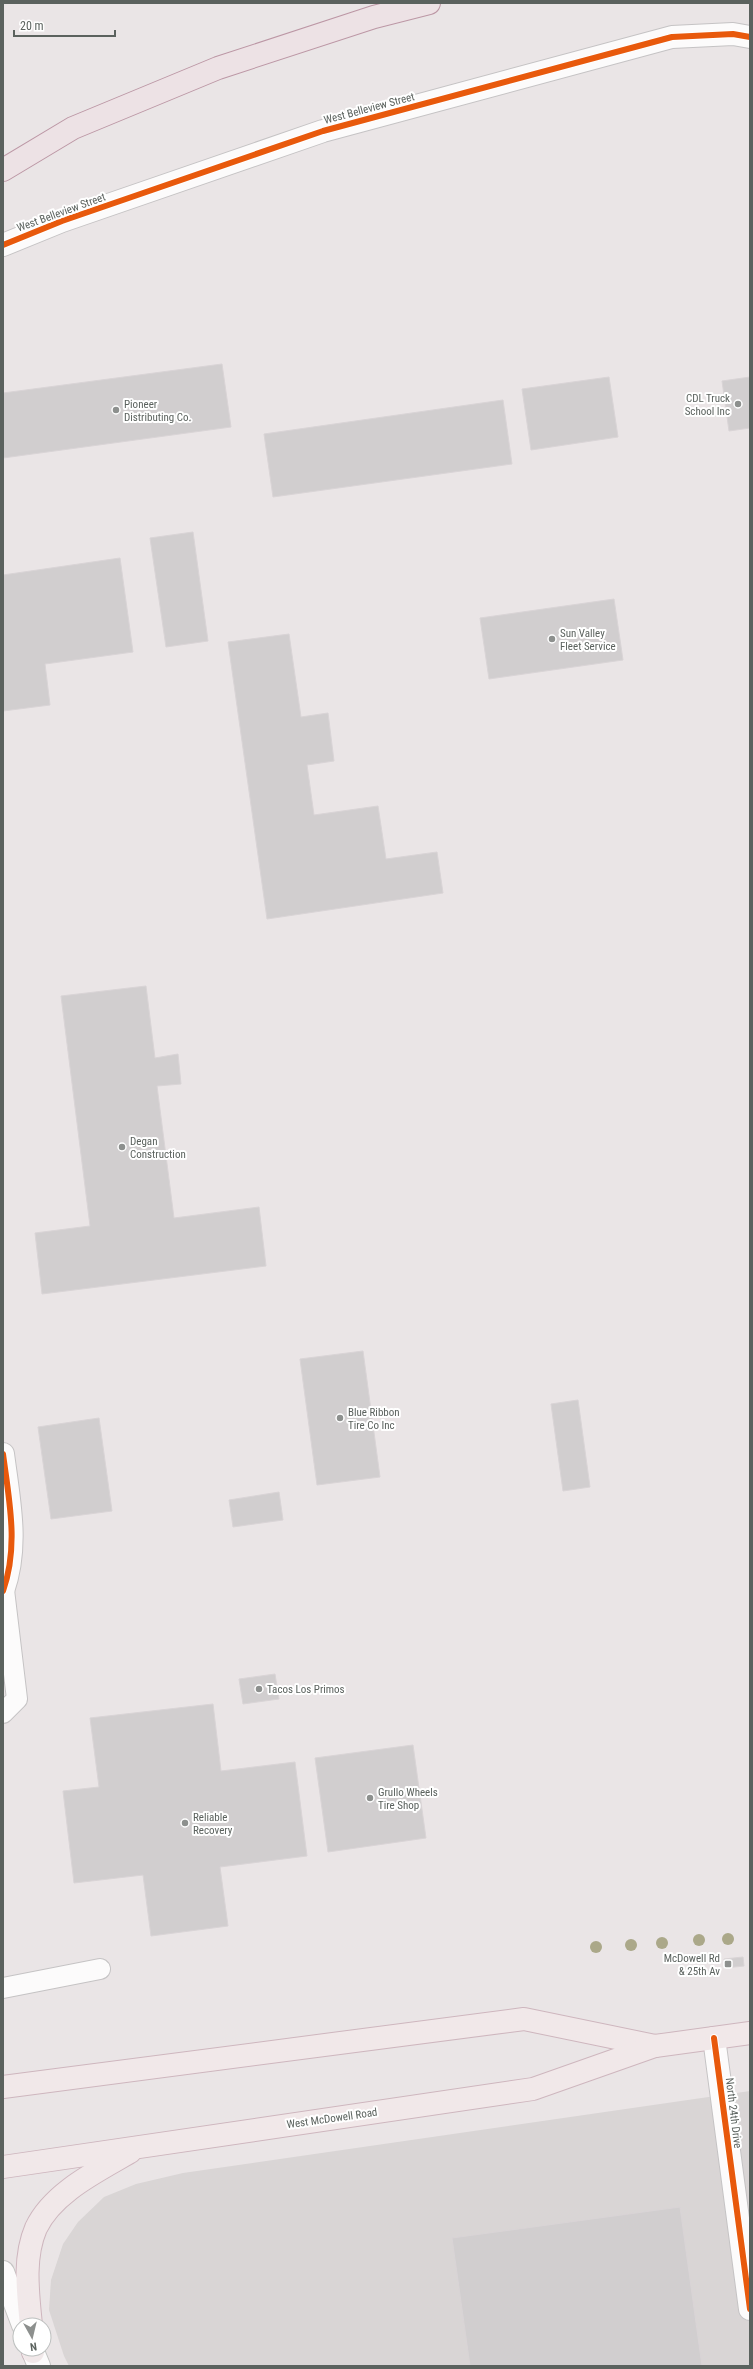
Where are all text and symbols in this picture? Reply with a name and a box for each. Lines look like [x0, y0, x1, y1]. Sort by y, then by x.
scale bar [14, 12, 115, 38]
text: 20 m [20, 19, 44, 33]
street label: West Belleview Street [322, 90, 416, 127]
street label: West Belleview Street [15, 190, 107, 235]
place label: CDL Truck School Inc [685, 392, 730, 418]
place label: Pioneer Distributing Co. [124, 398, 192, 424]
marker: CDL Truck School Inc [733, 399, 743, 409]
marker: Pioneer Distributing Co. [111, 405, 121, 415]
place label: Sun Valley Fleet Service [560, 627, 616, 653]
marker: Sun Valley Fleet Service [547, 634, 557, 644]
place label: Degan Construction [130, 1135, 186, 1161]
marker: Degan Construction [117, 1142, 127, 1152]
place label: Blue Ribbon Tire Co Inc [348, 1406, 400, 1432]
marker: Blue Ribbon Tire Co Inc [335, 1413, 345, 1423]
place label: Tacos Los Primos [267, 1683, 345, 1696]
marker: Tacos Los Primos [254, 1684, 264, 1694]
place label: Grullo Wheels Tire Shop [378, 1786, 438, 1812]
marker: Grullo Wheels Tire Shop [365, 1793, 375, 1803]
place label: Reliable Recovery [193, 1811, 233, 1837]
marker: Reliable Recovery [180, 1818, 190, 1828]
place label: McDowell Rd & 25th Av [664, 1952, 720, 1978]
marker: McDowell Rd & 25th Av [723, 1959, 733, 1969]
street label: North 24th Drive [723, 2077, 744, 2149]
street label: West McDowell Road [286, 2106, 378, 2131]
north arrow [12, 2317, 52, 2357]
text: N [29, 2340, 38, 2353]

